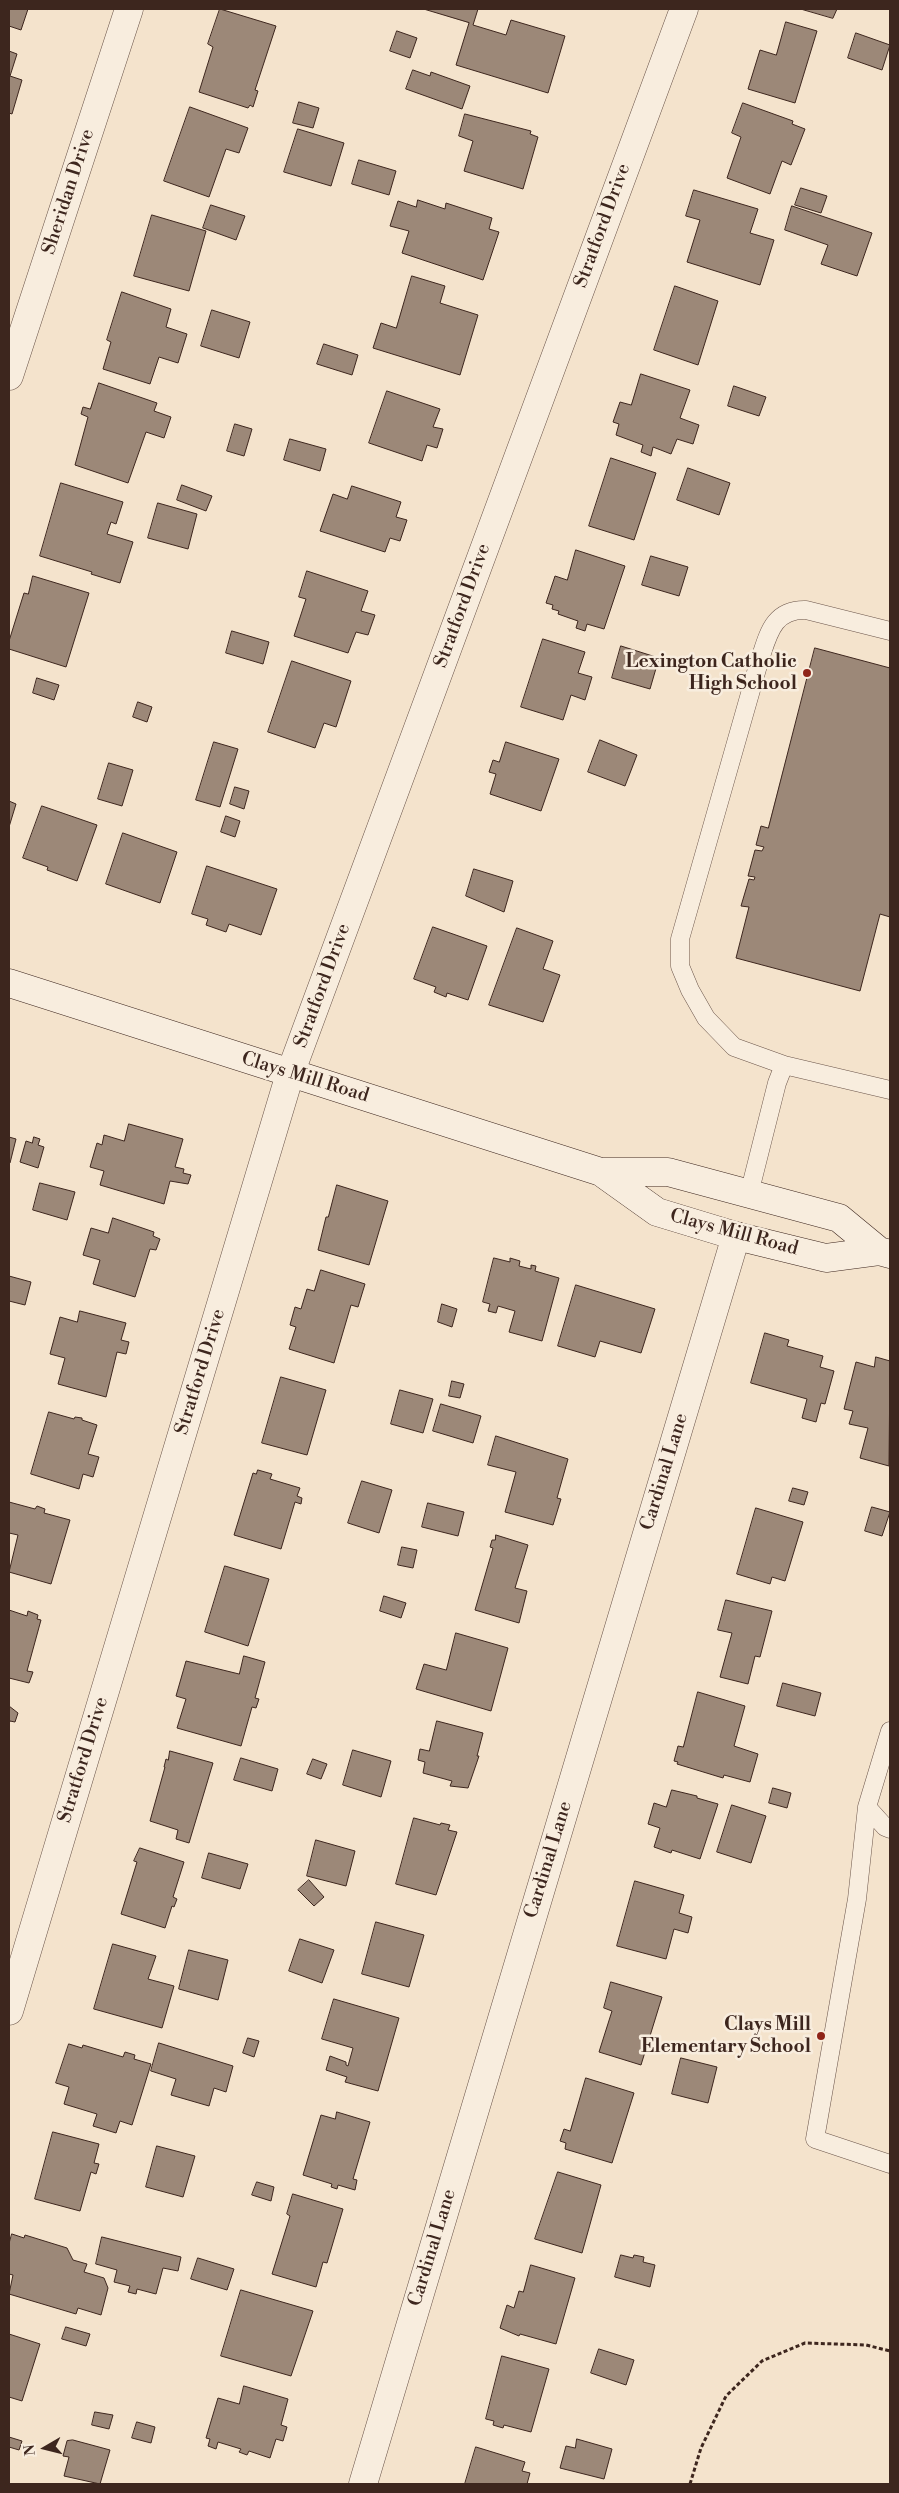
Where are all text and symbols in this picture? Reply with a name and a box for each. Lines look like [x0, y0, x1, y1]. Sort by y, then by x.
street label: Sheridan Drive [38, 126, 100, 258]
street label: Stratford Drive [570, 161, 636, 291]
street label: Stratford Drive [430, 541, 496, 671]
place label: Lexington Catholic High School [625, 651, 797, 695]
marker: Lexington Catholic High School [801, 667, 813, 679]
street label: Stratford Drive [290, 921, 356, 1051]
street label: Clays Mill Road [239, 1048, 371, 1108]
street label: Clays Mill Road [667, 1205, 801, 1261]
street label: Stratford Drive [171, 1306, 231, 1438]
street label: Cardinal Lane [636, 1411, 694, 1533]
street label: Stratford Drive [54, 1694, 114, 1826]
street label: Cardinal Lane [520, 1799, 578, 1921]
place label: Clays Mill Elementary School [641, 2014, 811, 2058]
marker: Clays Mill Elementary School [815, 2030, 827, 2042]
street label: Cardinal Lane [404, 2187, 462, 2309]
north arrow [20, 2423, 70, 2473]
text: N [20, 2443, 40, 2457]

